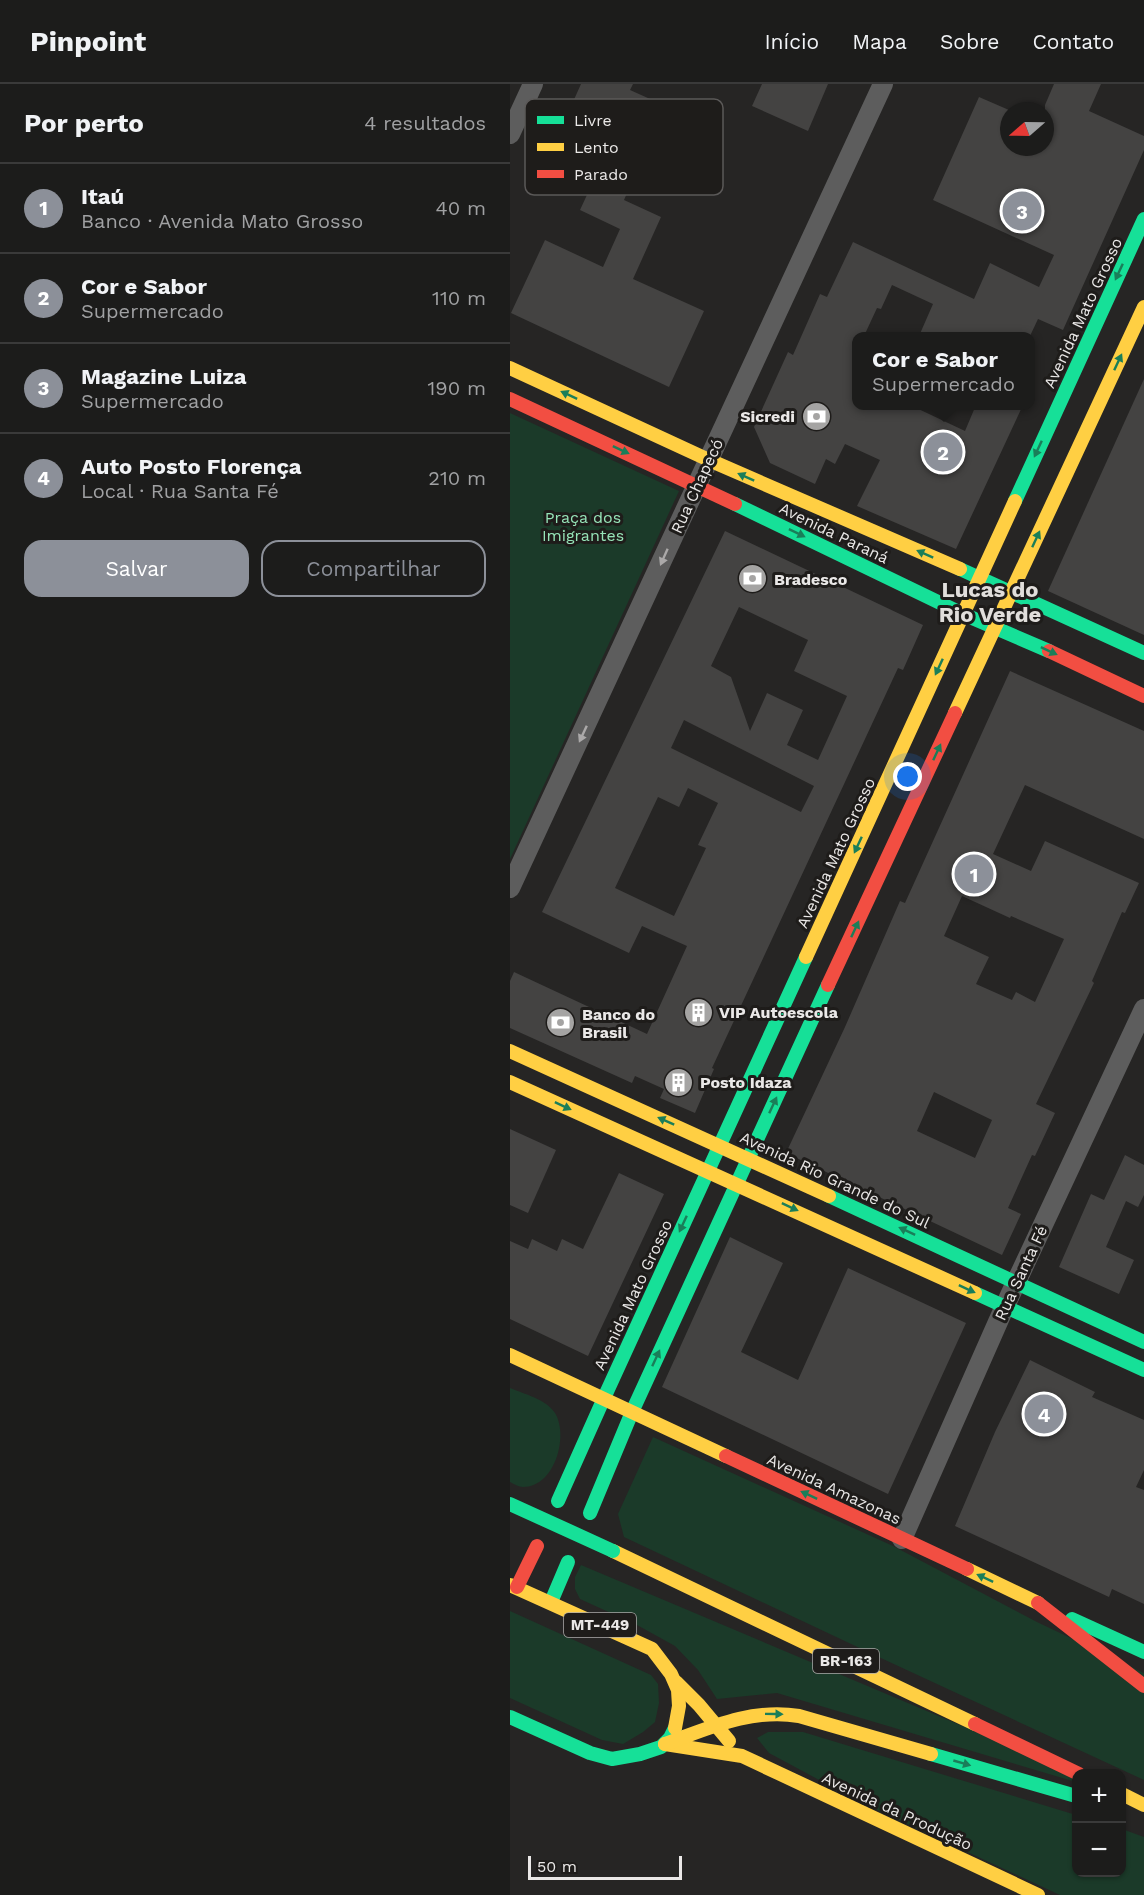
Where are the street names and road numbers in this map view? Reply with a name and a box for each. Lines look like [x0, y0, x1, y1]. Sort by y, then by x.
street label: Avenida Mato Grosso [1040, 235, 1126, 391]
street label: Rua Chapecó [667, 436, 727, 536]
street label: Avenida Paraná [776, 498, 892, 568]
street label: Avenida Mato Grosso [793, 775, 879, 931]
street label: Avenida Rio Grande do Sul [737, 1128, 933, 1232]
street label: Avenida Mato Grosso [590, 1217, 676, 1373]
street label: Rua Santa Fé [991, 1223, 1051, 1323]
street label: Avenida Amazonas [764, 1450, 904, 1528]
road number: MT-449 [564, 1613, 636, 1637]
road number: BR-163 [813, 1649, 879, 1673]
street label: Avenida da Produção [819, 1768, 975, 1854]

